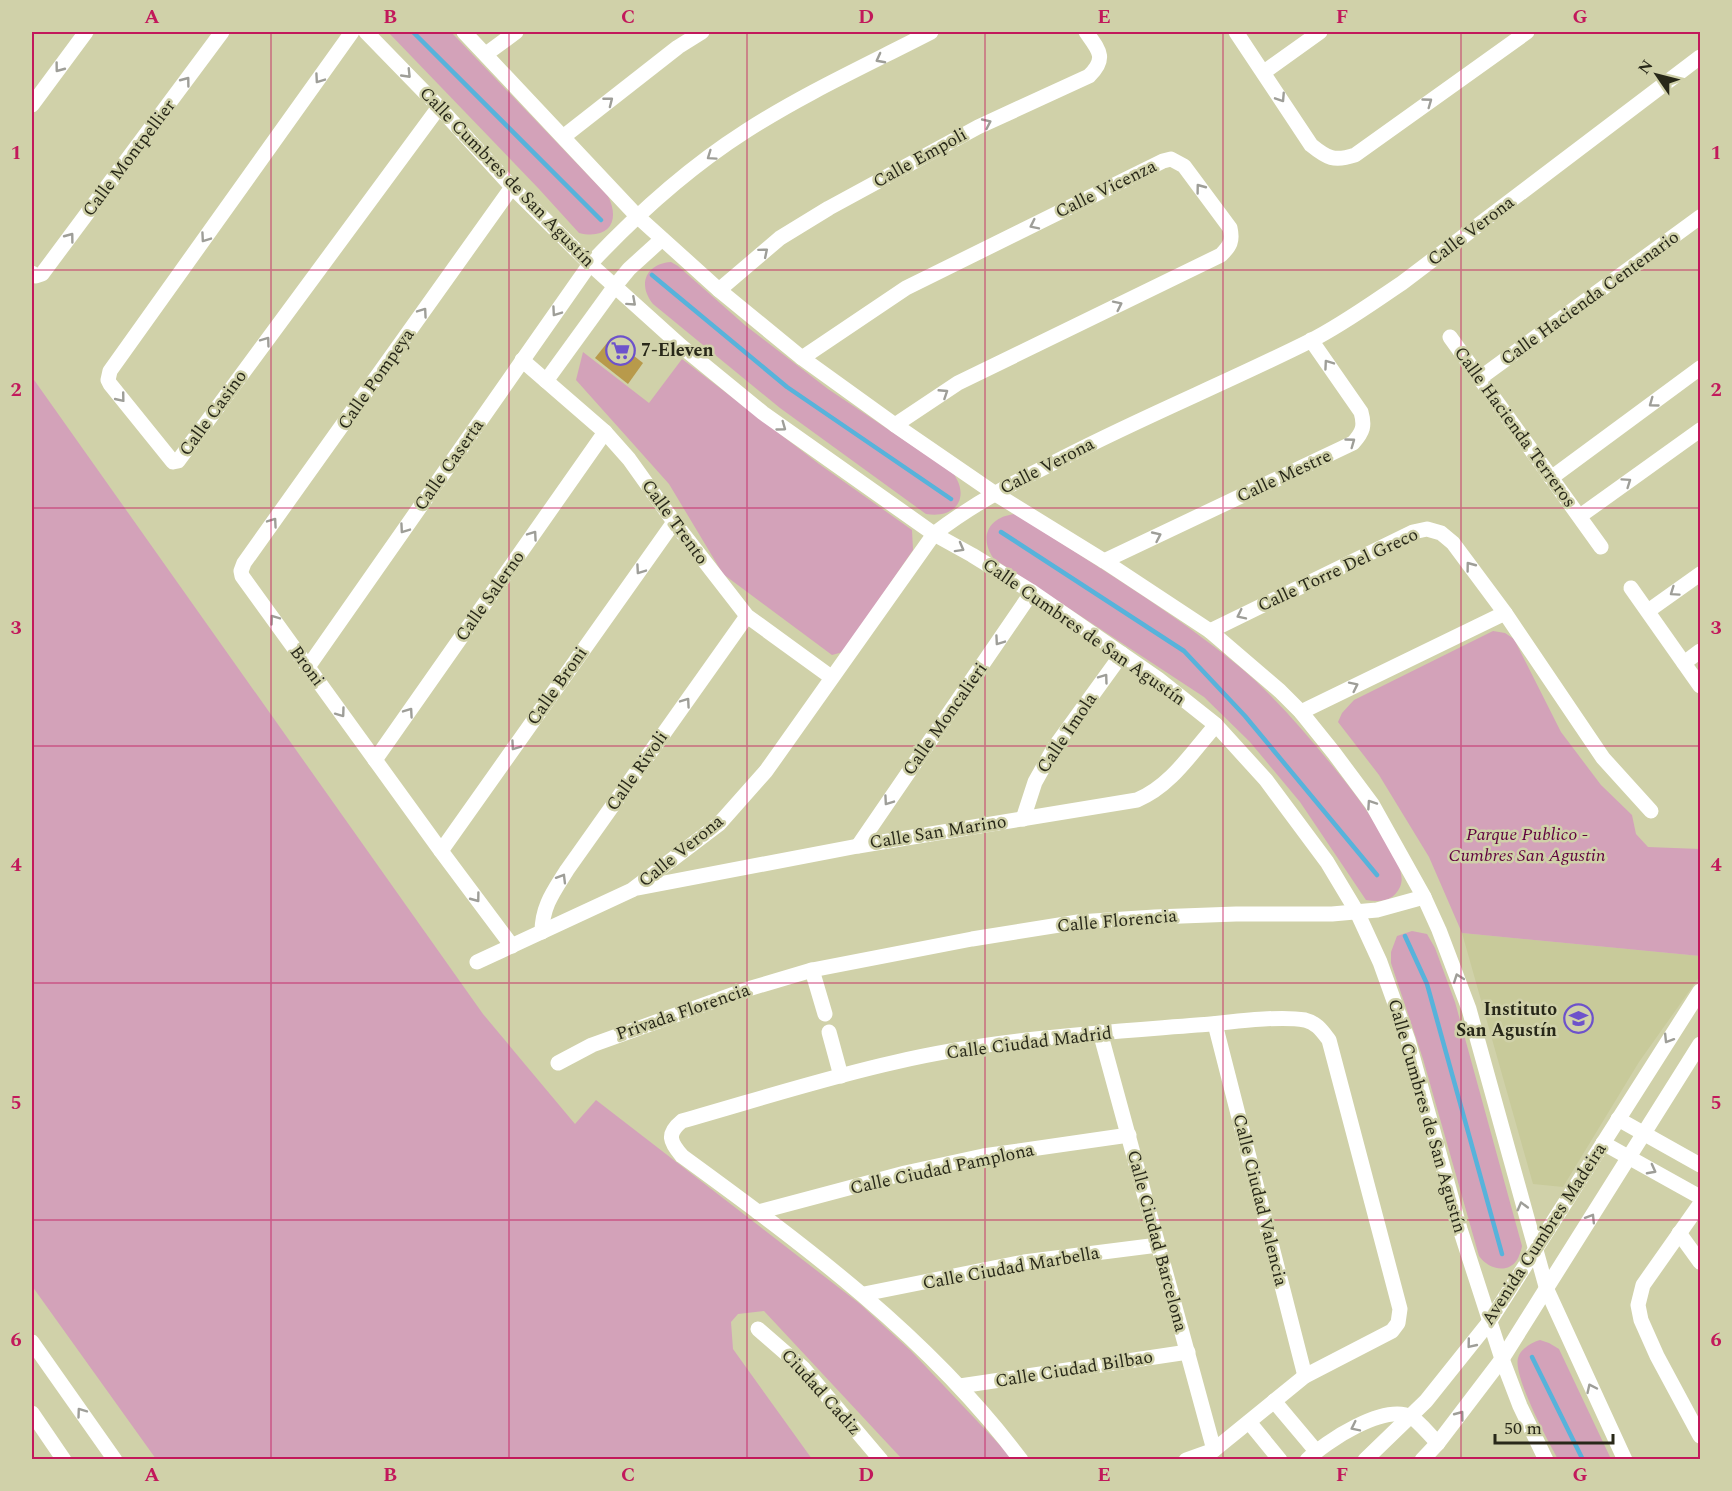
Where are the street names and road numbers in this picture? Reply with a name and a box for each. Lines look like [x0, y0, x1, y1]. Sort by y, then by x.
street label: Calle Cumbres de San Agustín [413, 80, 601, 274]
street label: Calle Montpellier [76, 94, 182, 222]
street label: Calle Empoli [868, 121, 972, 195]
street label: Calle Vicenza [1051, 153, 1161, 225]
street label: Calle Verona [1422, 189, 1520, 273]
street label: Calle Hacienda Centenario [1495, 224, 1685, 372]
street label: Calle Pompeya [331, 323, 421, 435]
street label: Calle Hacienda Terreros [1447, 341, 1583, 513]
street label: Calle Casino [172, 364, 254, 462]
street label: Calle Caserta [407, 414, 491, 516]
street label: Calle Verona [995, 431, 1099, 501]
street label: Calle Mestre [1232, 442, 1336, 510]
street label: Calle Trento [635, 474, 715, 570]
street label: Calle Torre Del Greco [1253, 521, 1423, 619]
street label: Calle Salerno [449, 545, 531, 647]
street label: Calle Cumbres de San Agustín [977, 551, 1191, 713]
street label: Broni [283, 640, 331, 692]
street label: Calle Broni [520, 641, 594, 731]
street label: Calle Moncalieri [896, 657, 994, 781]
street label: Calle Imola [1030, 687, 1104, 779]
street label: Calle Rivoli [599, 725, 675, 817]
street label: Calle Verona [633, 808, 730, 894]
street label: Calle San Marino [868, 808, 1008, 856]
street label: Calle Florencia [1056, 902, 1178, 940]
street label: Privada Florencia [612, 976, 754, 1048]
street label: Calle Cumbres de San Agustín [1381, 996, 1473, 1236]
street label: Calle Ciudad Madrid [945, 1019, 1113, 1067]
street label: Calle Ciudad Valencia [1226, 1111, 1294, 1289]
street label: Calle Ciudad Pamplona [847, 1136, 1037, 1202]
street label: Avenida Cumbres Madeira [1475, 1137, 1613, 1331]
street label: Calle Ciudad Barcelona [1120, 1147, 1194, 1335]
street label: Calle Ciudad Marbella [920, 1239, 1102, 1297]
street label: Ciudad Cadiz [775, 1343, 867, 1441]
street label: Calle Ciudad Bilbao [993, 1343, 1155, 1395]

